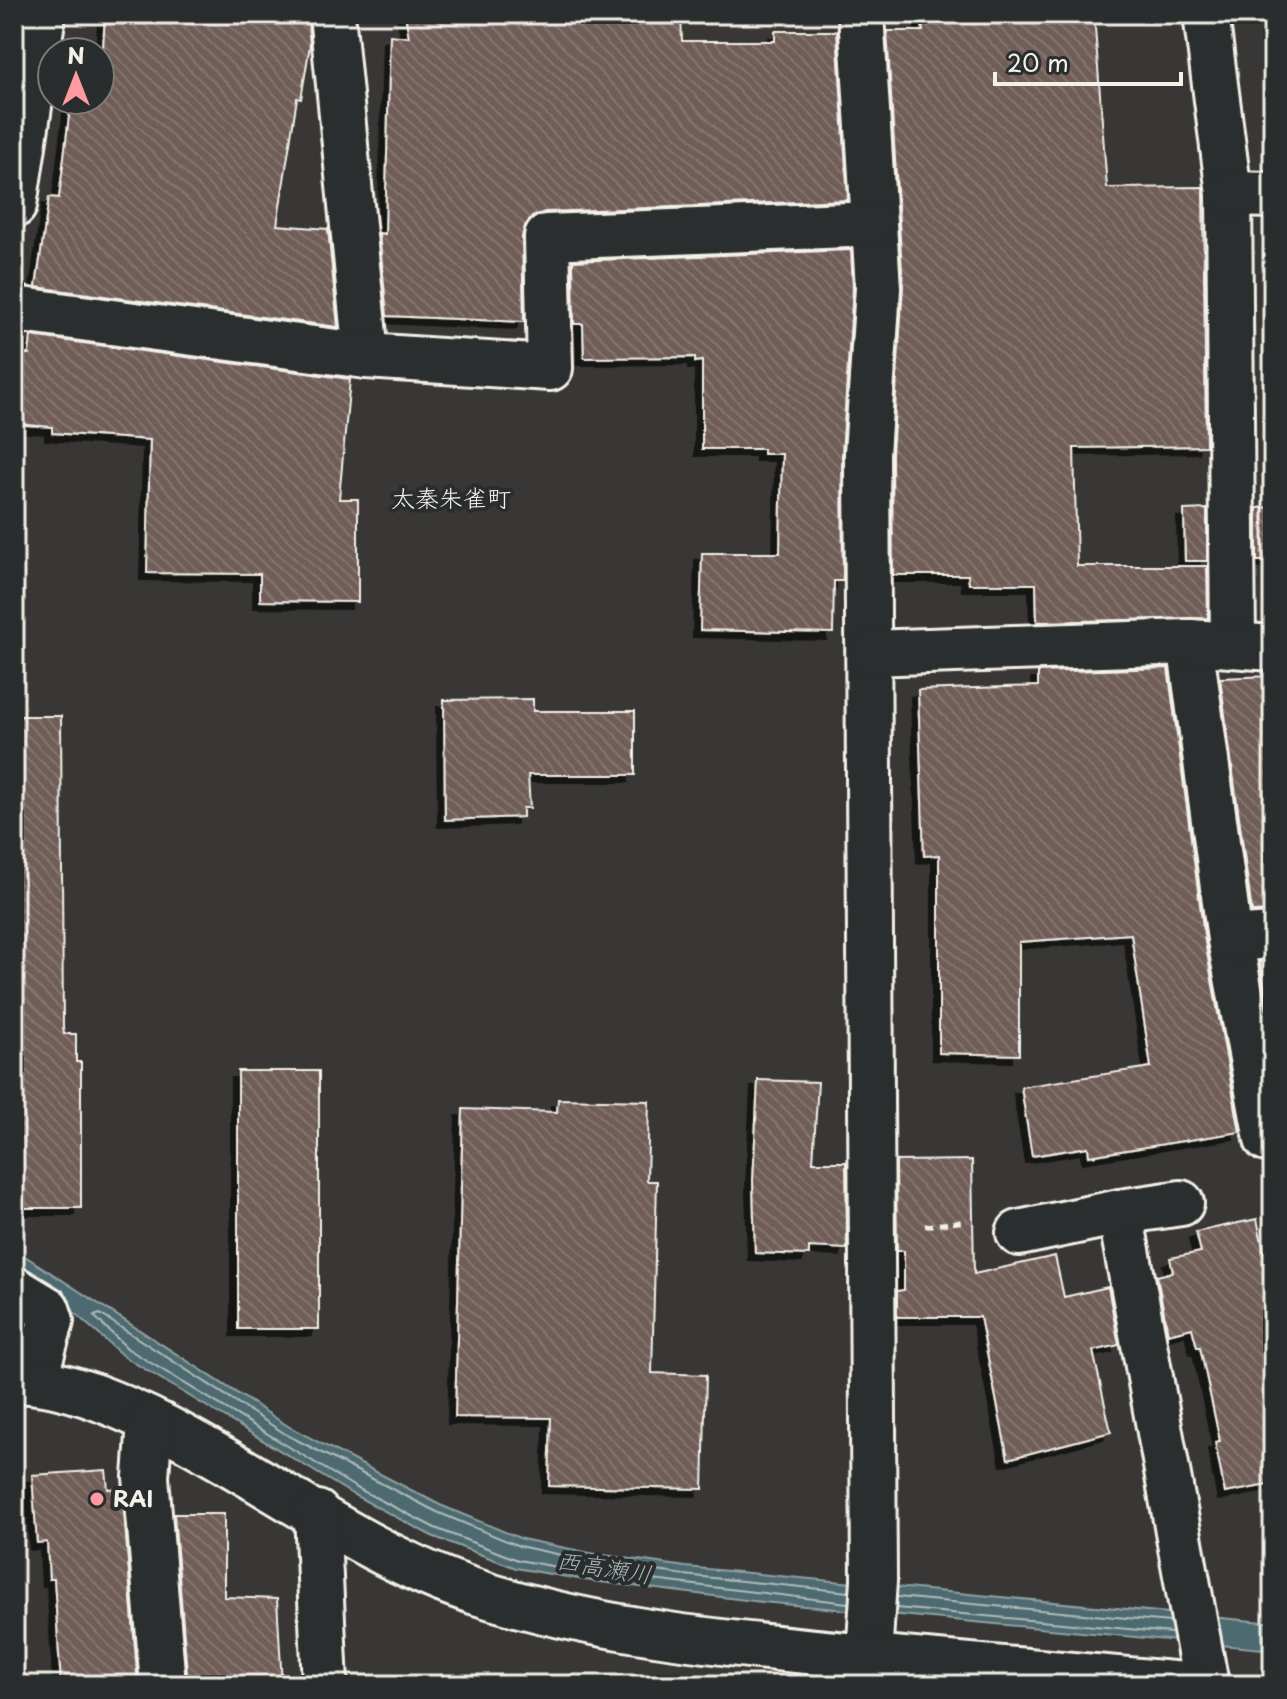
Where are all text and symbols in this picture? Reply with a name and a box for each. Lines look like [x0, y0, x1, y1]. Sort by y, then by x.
north arrow [36, 36, 116, 116]
scale bar [995, 36, 1181, 86]
text: N [67, 38, 85, 71]
text: 20 m [1007, 44, 1069, 80]
district label: 太秦朱雀町 [391, 479, 511, 515]
place label: RAI [113, 1481, 153, 1514]
marker: RAI [88, 1490, 106, 1508]
water label: 西高瀬川 [554, 1541, 655, 1591]

